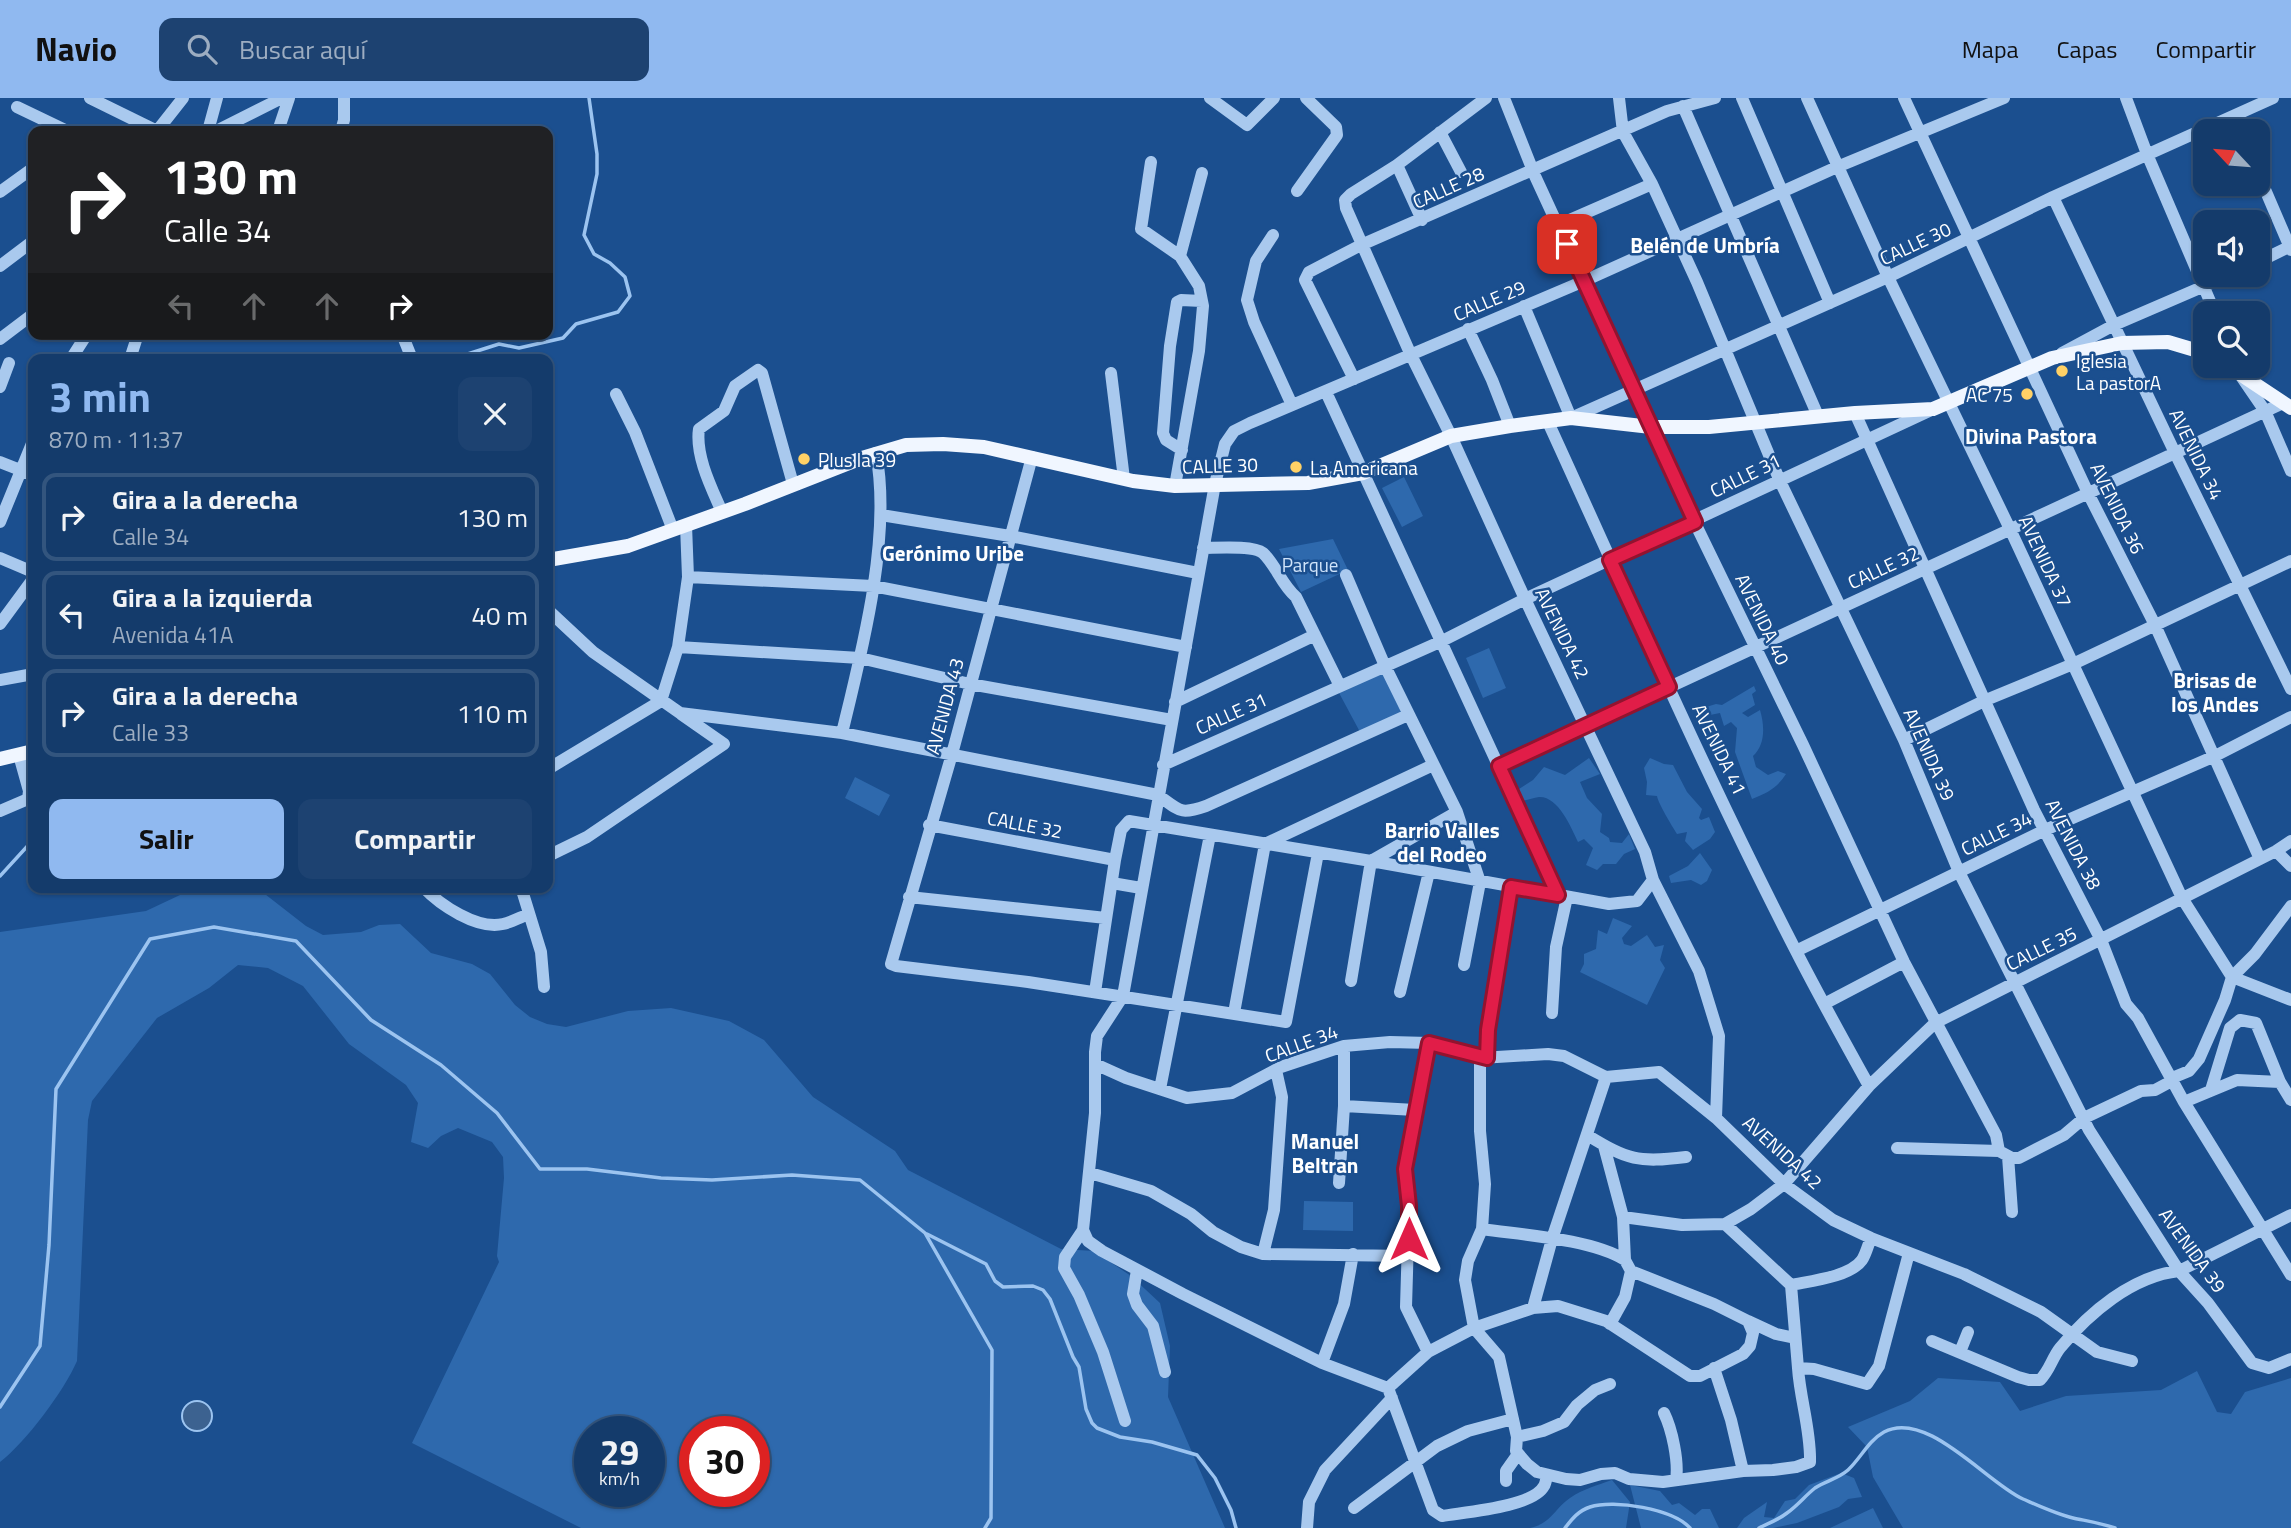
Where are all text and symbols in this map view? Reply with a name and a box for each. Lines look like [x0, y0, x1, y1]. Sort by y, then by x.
search box [159, 18, 649, 81]
text: Navio [35, 24, 117, 74]
icon: search [183, 30, 221, 68]
text: Buscar aquí [239, 30, 366, 69]
text: Mapa [1962, 31, 2019, 67]
text: Capas [2057, 31, 2117, 67]
text: Compartir [2155, 31, 2256, 67]
north arrow [2193, 119, 2270, 196]
map controls [2193, 119, 2270, 378]
text: 130 m [164, 138, 298, 213]
icon: right [49, 154, 140, 245]
street label: CALLE 28 [1407, 158, 1489, 216]
text: Calle 34 [164, 206, 271, 254]
button: sound [2193, 210, 2270, 287]
pin [1537, 214, 1597, 274]
street label: CALLE 30 [1875, 214, 1955, 272]
icon: arrive [1548, 225, 1586, 263]
district label: Belén de Umbría [1630, 229, 1780, 261]
street label: CALLE 29 [1448, 272, 1530, 328]
icon: left [162, 287, 200, 325]
icon: ahead [235, 287, 273, 325]
icon: ahead [308, 287, 346, 325]
icon: right [381, 287, 419, 325]
button: search [2193, 301, 2270, 378]
place label: Iglesia La pastorA [2076, 346, 2161, 397]
marker: Iglesia La pastorA [2054, 363, 2070, 379]
text: 3 min [49, 364, 151, 428]
button: close [458, 377, 532, 451]
place label: AC 75 [1966, 380, 2013, 409]
marker: AC 75 [2019, 386, 2035, 402]
street label: AVENIDA 34 [2162, 403, 2232, 505]
district label: Divina Pastora [1965, 420, 2097, 452]
text: 870 m · 11:37 [49, 422, 184, 457]
place label: Plus la 39 [818, 445, 896, 474]
street label: CALLE 31 [1705, 445, 1785, 505]
street label: CALLE 30 [1182, 449, 1258, 481]
marker: Plus la 39 [796, 451, 812, 467]
place label: La Americana [1310, 453, 1418, 482]
street label: AVENIDA 36 [2083, 457, 2153, 559]
marker: La Americana [1288, 459, 1304, 475]
text: Gira a la derecha [112, 480, 298, 519]
icon: right [53, 498, 91, 536]
text: 130 m [457, 498, 528, 537]
street label: AVENIDA 37 [2012, 510, 2080, 612]
text: Calle 34 [112, 519, 189, 554]
district label: Gerónimo Uribe [882, 537, 1024, 569]
street label: CALLE 32 [1843, 538, 1923, 596]
park label: Parque [1282, 550, 1338, 579]
street label: AVENIDA 40 [1728, 568, 1798, 670]
text: Gira a la izquierda [112, 578, 313, 617]
street label: AVENIDA 42 [1528, 582, 1598, 684]
icon: left [53, 596, 91, 634]
text: 40 m [471, 596, 528, 635]
text: Avenida 41A [112, 617, 233, 652]
street label: AVENIDA 43 [917, 655, 971, 757]
district label: Brisas de los Andes [2171, 664, 2259, 720]
text: Gira a la derecha [112, 676, 298, 715]
street label: CALLE 31 [1190, 684, 1272, 742]
icon: right [53, 694, 91, 732]
text: 110 m [457, 694, 528, 733]
street label: AVENIDA 41 [1685, 698, 1755, 800]
street label: AVENIDA 39 [1897, 703, 1963, 805]
text: Calle 33 [112, 715, 189, 750]
street label: AVENIDA 38 [2039, 793, 2109, 895]
button: Salir [49, 799, 284, 879]
button: Compartir [298, 799, 532, 879]
street label: CALLE 32 [985, 803, 1065, 845]
street label: CALLE 34 [1956, 803, 2036, 863]
district label: Barrio Valles del Rodeo [1384, 814, 1500, 870]
street label: CALLE 35 [2001, 918, 2081, 978]
street label: CALLE 34 [1260, 1016, 1342, 1070]
street label: AVENIDA 42 [1737, 1108, 1829, 1196]
district label: Manuel Beltran [1291, 1125, 1359, 1181]
position arrow [1372, 1202, 1446, 1276]
street label: AVENIDA 39 [2152, 1202, 2234, 1298]
speed limit sign: 30 [679, 1416, 770, 1507]
text: 29 [600, 1425, 639, 1479]
text: km/h [599, 1465, 640, 1492]

